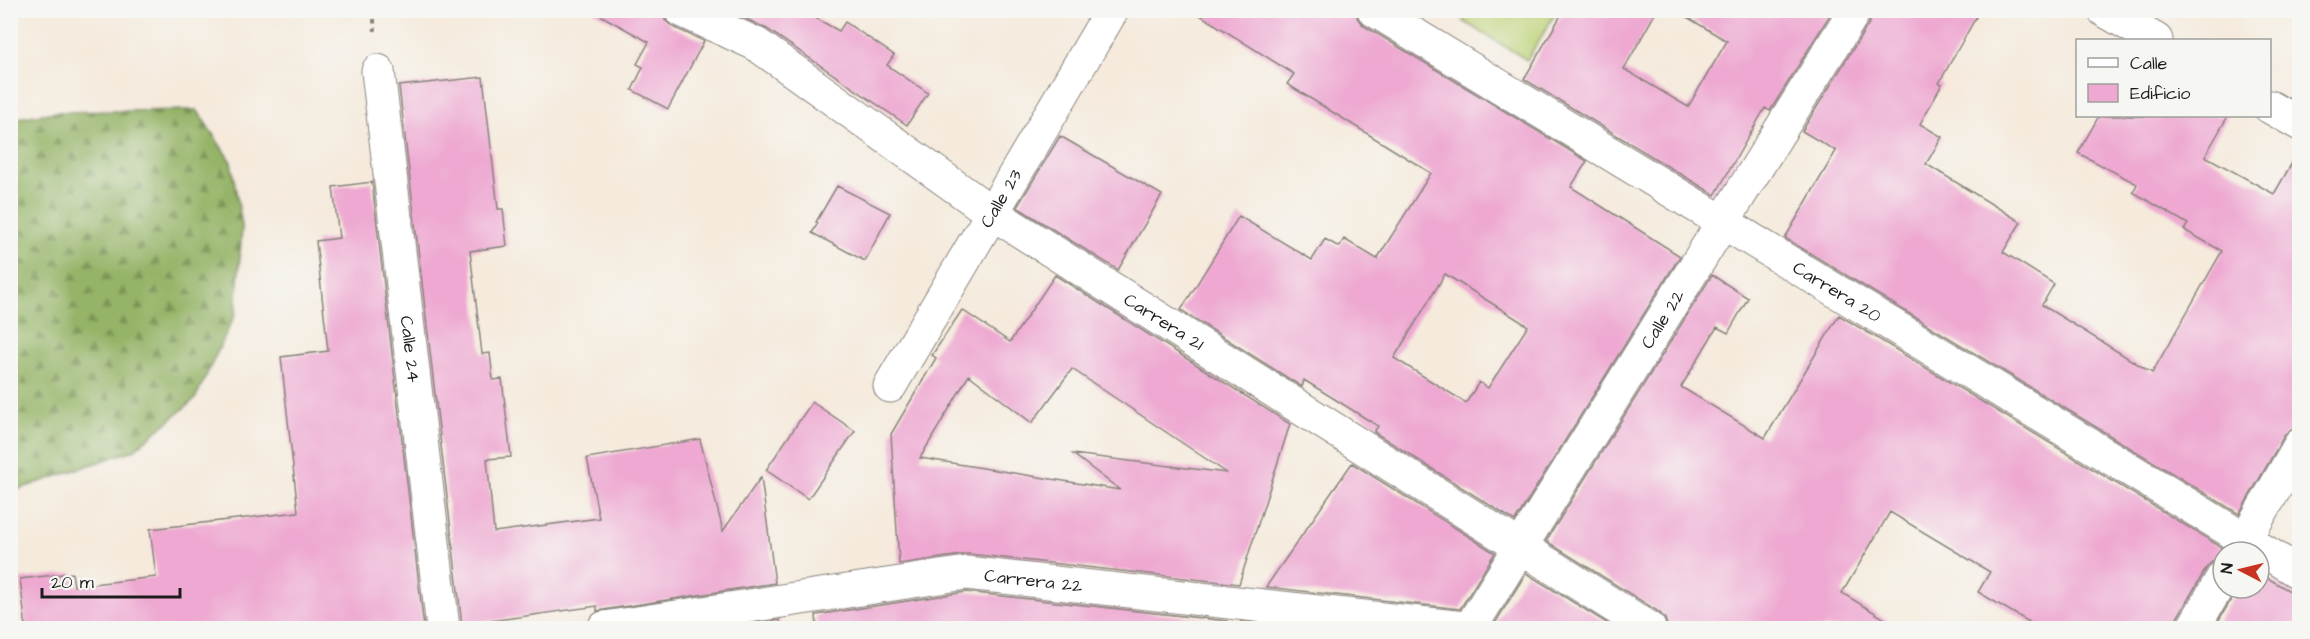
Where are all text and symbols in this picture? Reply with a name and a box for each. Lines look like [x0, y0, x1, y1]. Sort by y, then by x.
legend [2076, 39, 2271, 117]
text: Calle [2130, 51, 2168, 76]
text: Edificio [2130, 81, 2190, 106]
street label: Calle 23 [974, 164, 1028, 232]
street label: Carrera 20 [1788, 255, 1886, 328]
street label: Calle 22 [1635, 284, 1691, 353]
street label: Carrera 21 [1119, 287, 1209, 356]
street label: Calle 24 [394, 314, 427, 384]
north arrow [2211, 540, 2271, 600]
scale bar [42, 561, 180, 599]
text: N [2216, 562, 2239, 575]
street label: Carrera 22 [983, 563, 1084, 598]
text: 20 m [51, 570, 94, 595]

